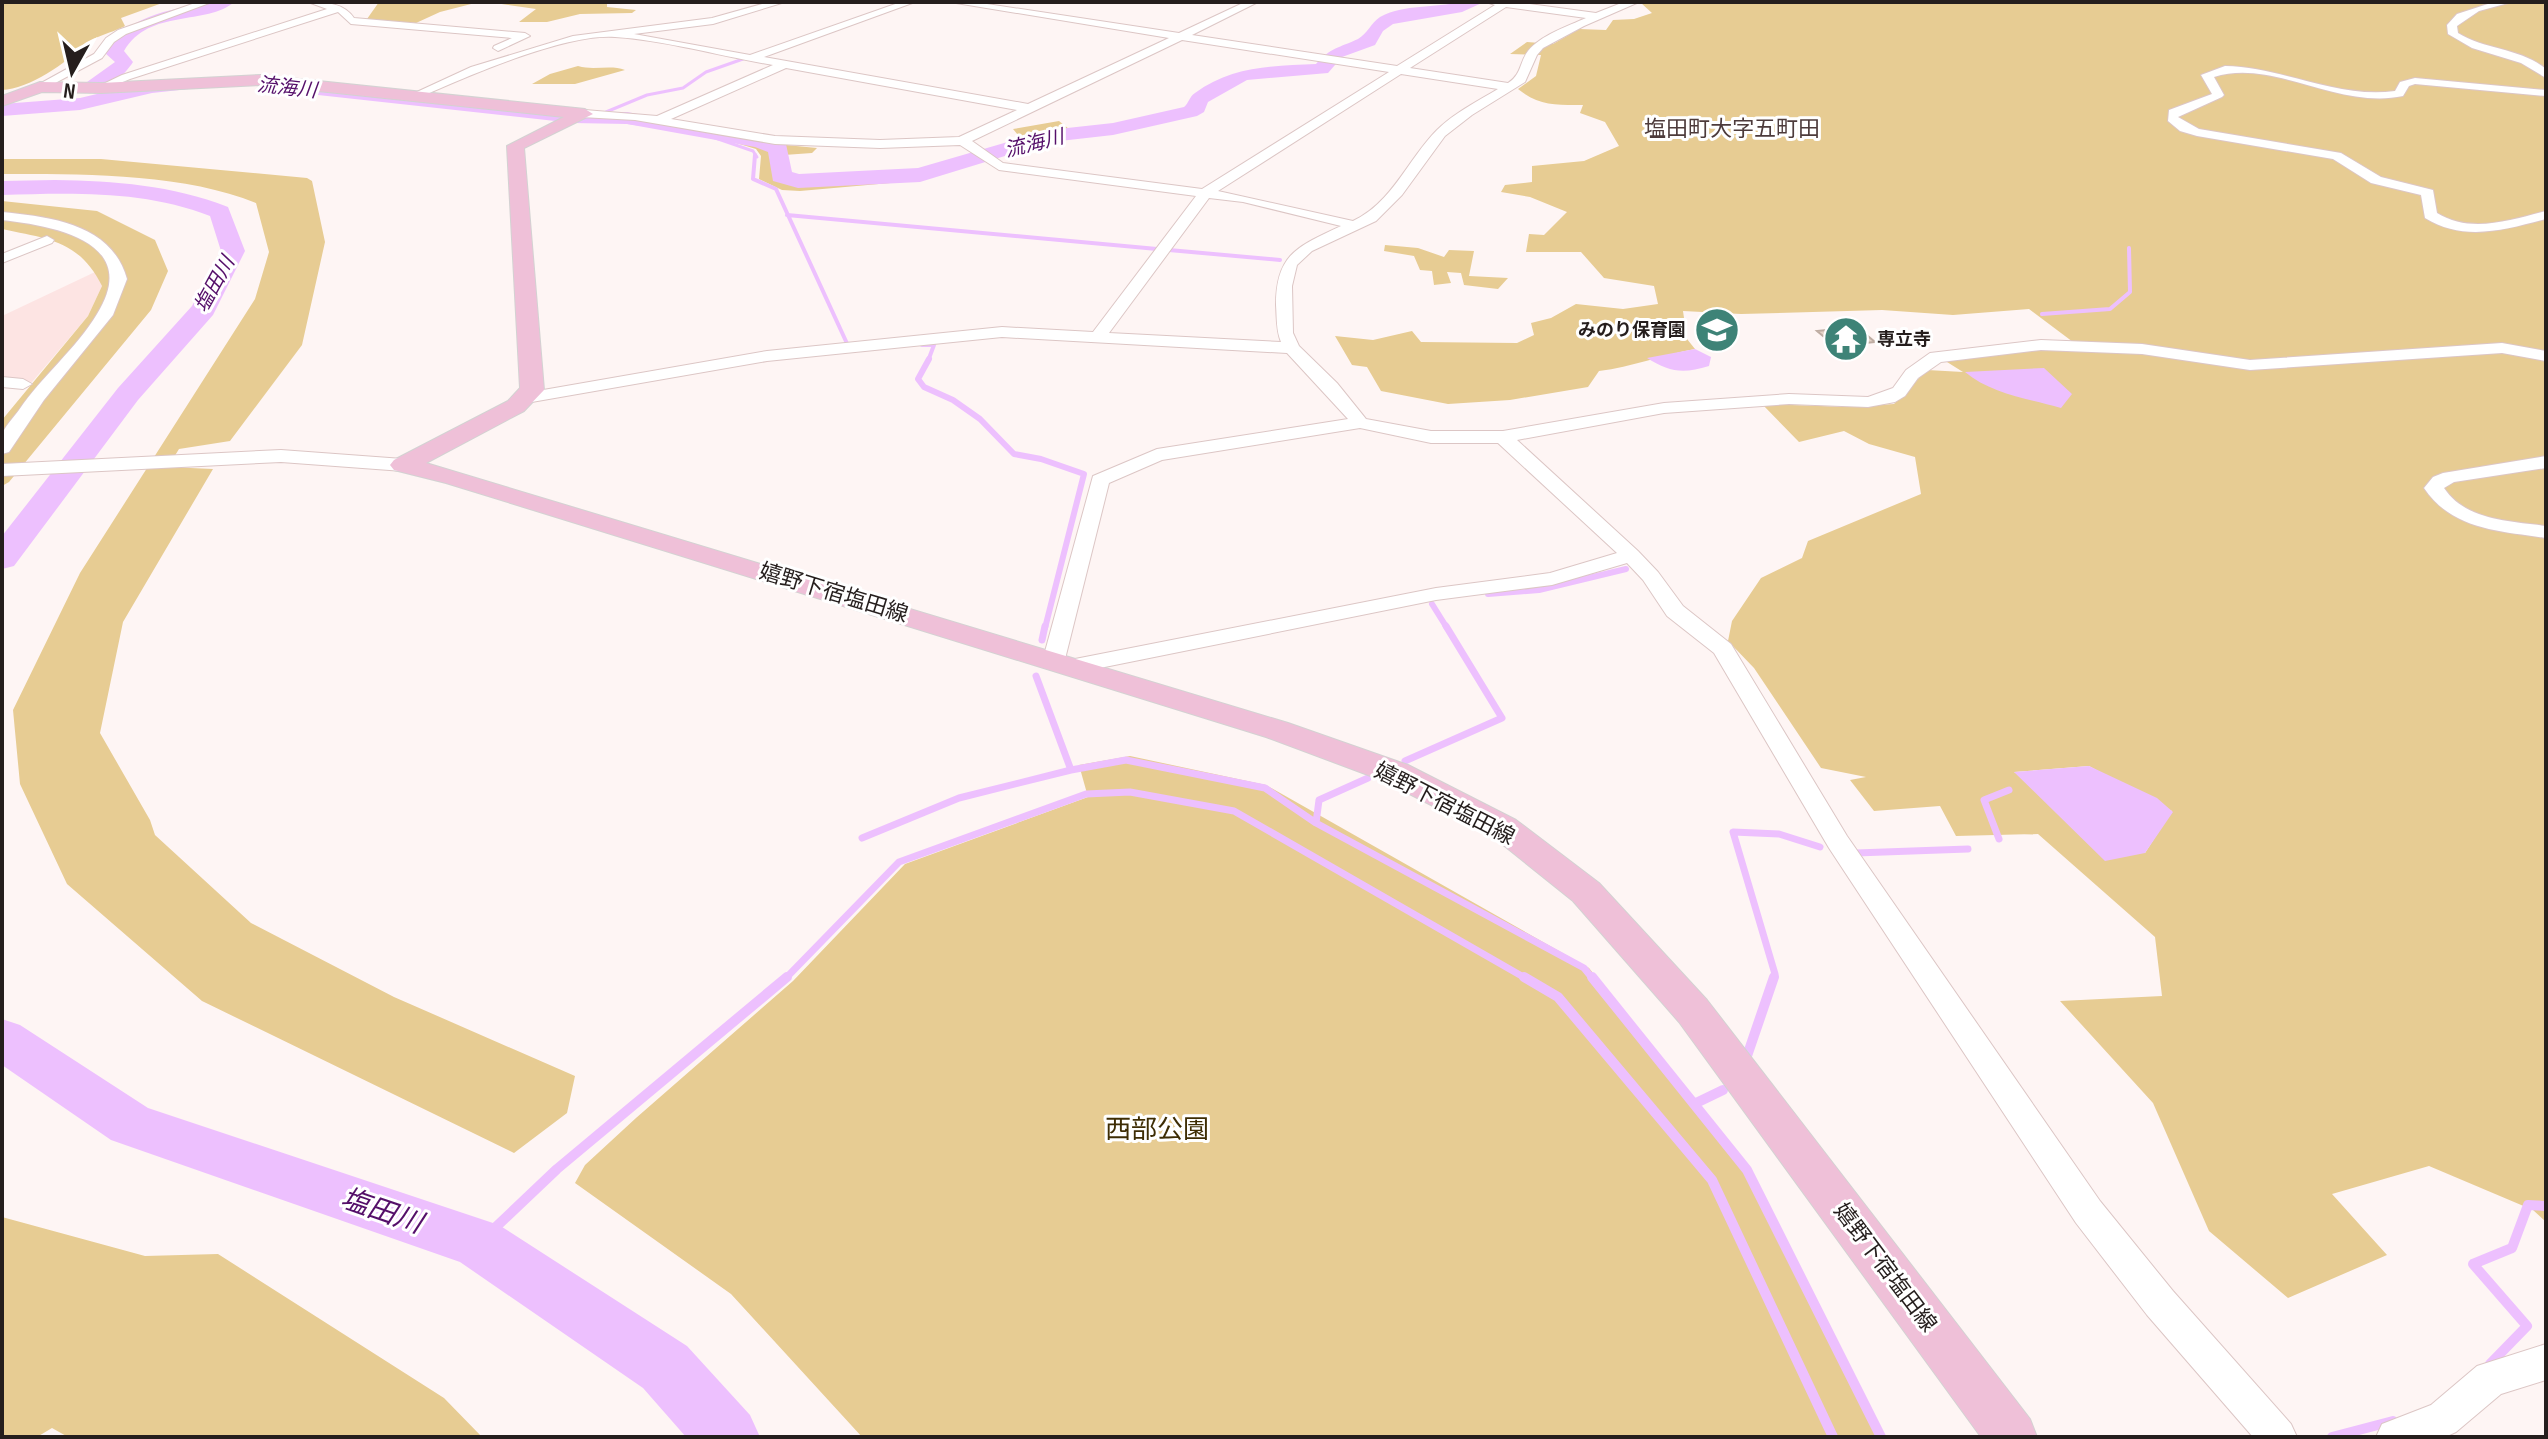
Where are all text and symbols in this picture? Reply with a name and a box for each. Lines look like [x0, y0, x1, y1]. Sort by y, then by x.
north arrow [32, 32, 112, 112]
water label: 流海川 [256, 73, 320, 103]
text: N [62, 76, 77, 105]
district label: 塩田町大字五町田 [1644, 116, 1820, 143]
water label: 流海川 [1002, 125, 1068, 163]
water label: 塩田川 [190, 251, 241, 317]
school or university icon: みのり保育園 [1693, 306, 1741, 354]
temple icon: 専立寺 [1822, 315, 1870, 363]
place label: みのり保育園 [1578, 320, 1686, 341]
place label: 専立寺 [1877, 329, 1931, 350]
street label: 嬉野下宿塩田線 [756, 558, 911, 629]
street label: 嬉野下宿塩田線 [1370, 757, 1519, 851]
park label: 西部公園 [1105, 1115, 1209, 1146]
water label: 塩田川 [336, 1182, 429, 1242]
street label: 嬉野下宿塩田線 [1828, 1198, 1942, 1338]

